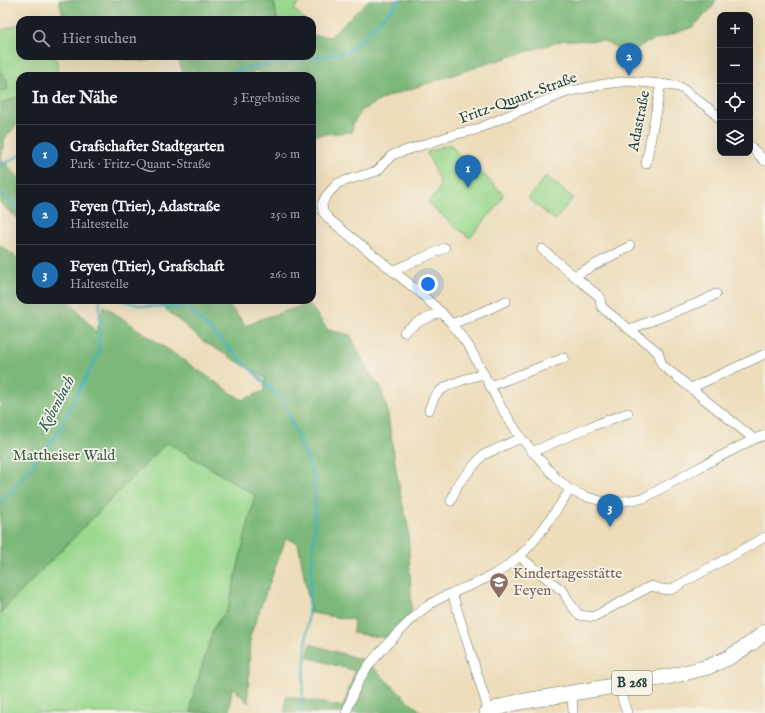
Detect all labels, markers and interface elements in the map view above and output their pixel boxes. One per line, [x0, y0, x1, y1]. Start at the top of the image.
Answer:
map controls [717, 12, 753, 156]
button: + [717, 12, 753, 48]
search box [16, 16, 316, 60]
icon: search [30, 27, 52, 49]
text: Hier suchen [62, 29, 137, 48]
pin: 2 [616, 43, 642, 76]
button: − [717, 48, 753, 84]
street label: Fritz-Quant-Straße [457, 68, 580, 128]
button: locate [717, 84, 753, 120]
text: In der Nähe [32, 88, 117, 109]
street label: Adastraße [624, 89, 654, 154]
text: 3 Ergebnisse [233, 90, 300, 107]
button: layers [717, 120, 753, 156]
text: Grafschafter Stadtgarten [70, 137, 224, 156]
text: 1 [43, 146, 47, 163]
text: 90 m [275, 146, 300, 163]
pin: 1 [455, 155, 481, 188]
text: Park · Fritz-Quant-Straße [70, 156, 211, 173]
text: Feyen (Trier), Adastraße [70, 197, 220, 216]
text: 2 [42, 206, 48, 223]
text: 250 m [270, 206, 300, 223]
text: Haltestelle [70, 216, 129, 233]
text: Feyen (Trier), Grafschaft [70, 257, 225, 276]
text: 3 [43, 266, 47, 283]
text: 260 m [269, 266, 300, 283]
your location [418, 274, 438, 294]
text: Haltestelle [70, 276, 129, 293]
water label: Kobenbach [34, 373, 80, 436]
park label: Mattheiser Wald [13, 446, 116, 465]
pin: 3 [597, 494, 623, 527]
place label: Kindertagesstätte Feyen [513, 564, 622, 600]
school or university icon: Kindertagesstätte Feyen [488, 571, 510, 599]
road number: B 268 [612, 671, 652, 695]

